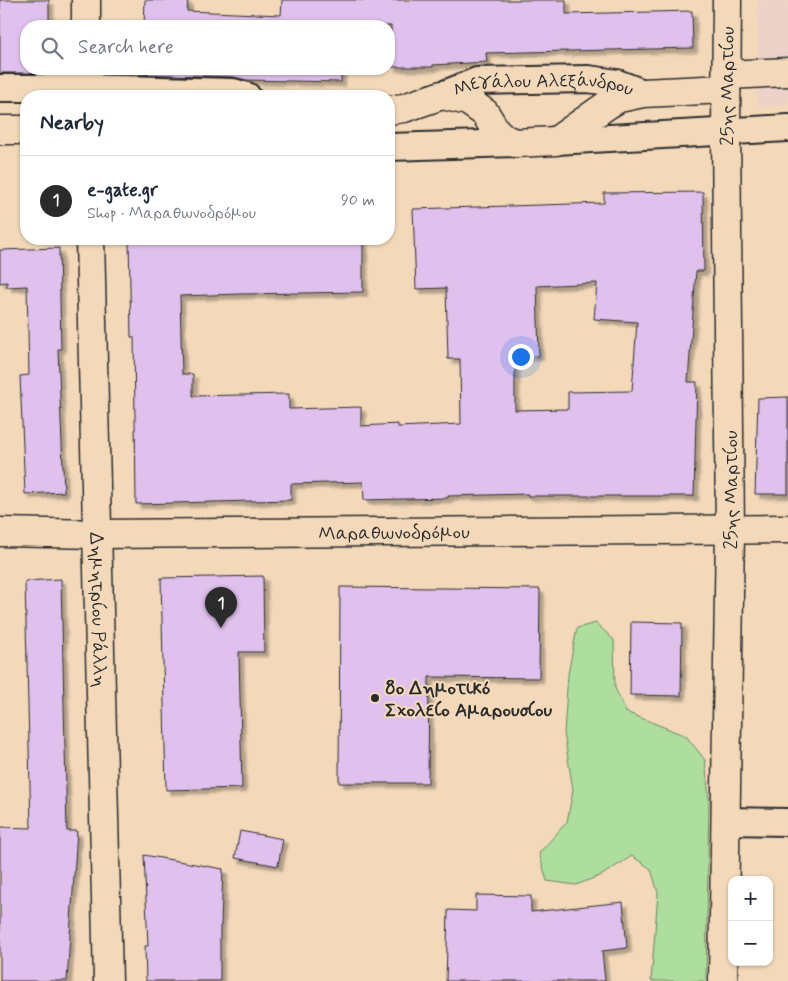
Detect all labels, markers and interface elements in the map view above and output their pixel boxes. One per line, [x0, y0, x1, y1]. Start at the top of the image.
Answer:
search box [20, 20, 395, 75]
street label: 25ης Μαρτίου [715, 26, 741, 146]
icon: search [38, 34, 66, 62]
text: Search here [78, 35, 174, 60]
street label: Μεγάλου Αλεξάνδρου [450, 68, 637, 103]
text: Nearby [40, 109, 104, 137]
text: e-gate.gr [87, 178, 158, 203]
text: 1 [52, 190, 60, 211]
text: 90 m [341, 190, 375, 211]
text: Shop · Μαραθωνοδρόμου [87, 203, 256, 224]
your location [508, 344, 534, 370]
street label: 25ης Μαρτίου [719, 430, 744, 550]
street label: Μαραθωνοδρόμου [318, 520, 470, 546]
street label: Δημητρίου Ράλλη [83, 532, 112, 688]
pin: 1 [205, 587, 237, 628]
place label: 8ο Δημοτικό Σχολείο Αμαρουσίου [385, 676, 552, 723]
marker: 8ο Δημοτικό Σχολείο Αμαρουσίου [369, 692, 381, 704]
map controls [728, 876, 773, 966]
button: + [728, 876, 773, 921]
button: − [728, 921, 773, 966]

